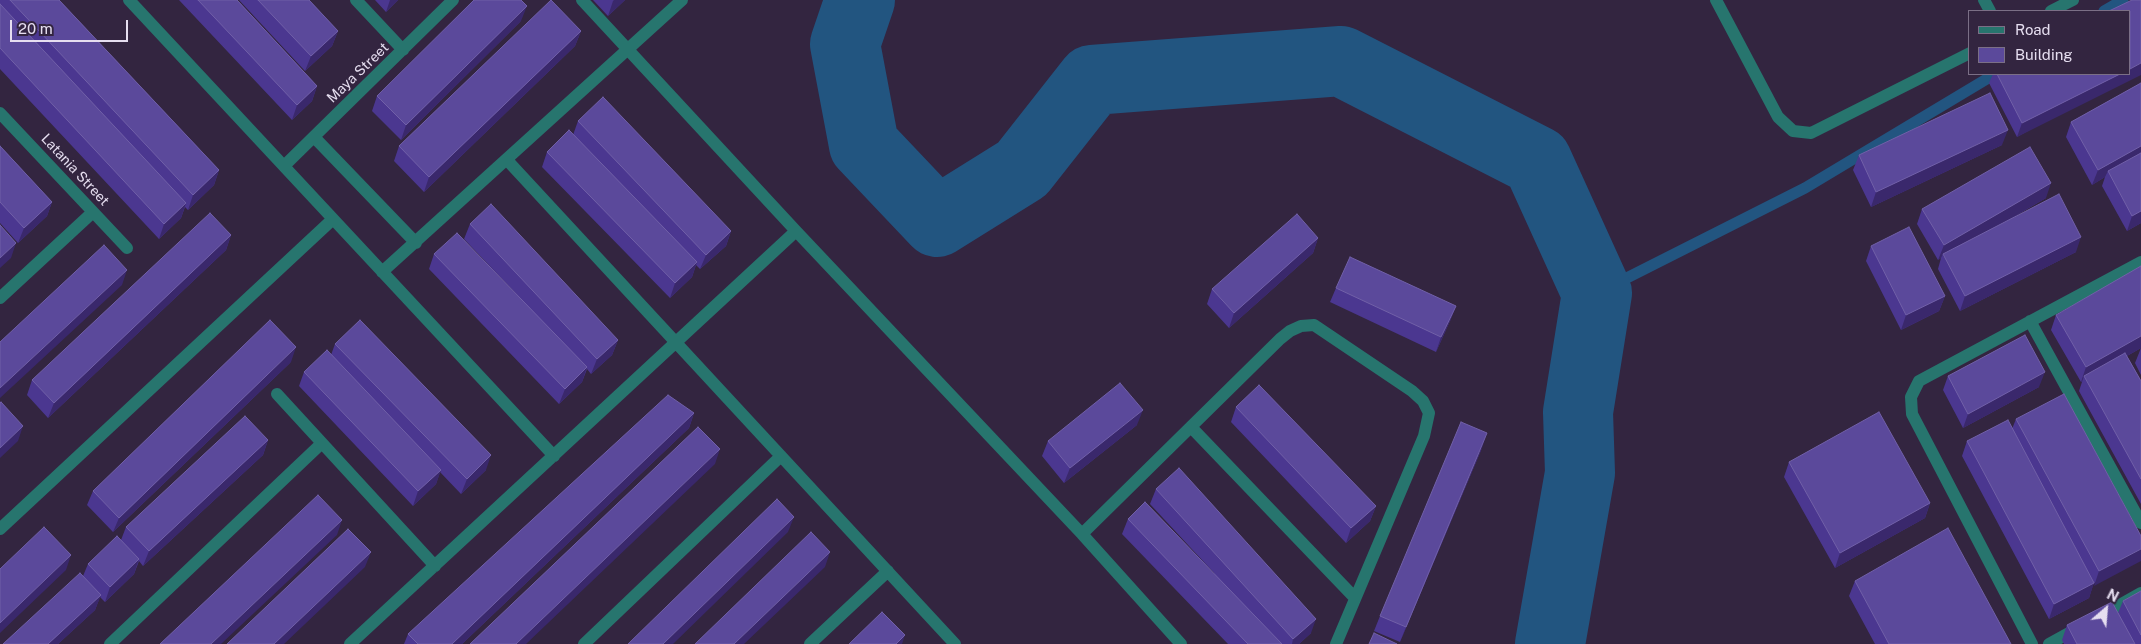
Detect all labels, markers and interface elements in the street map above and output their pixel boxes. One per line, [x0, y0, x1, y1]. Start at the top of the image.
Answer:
scale bar [12, 10, 130, 42]
legend [1968, 10, 2131, 75]
text: 20 m [18, 20, 53, 37]
text: Road [2015, 21, 2051, 38]
street label: Maya Street [324, 39, 392, 107]
text: Building [2015, 46, 2073, 63]
street label: Latania Street [37, 131, 113, 209]
north arrow [2081, 584, 2131, 634]
text: N [2104, 586, 2121, 605]

